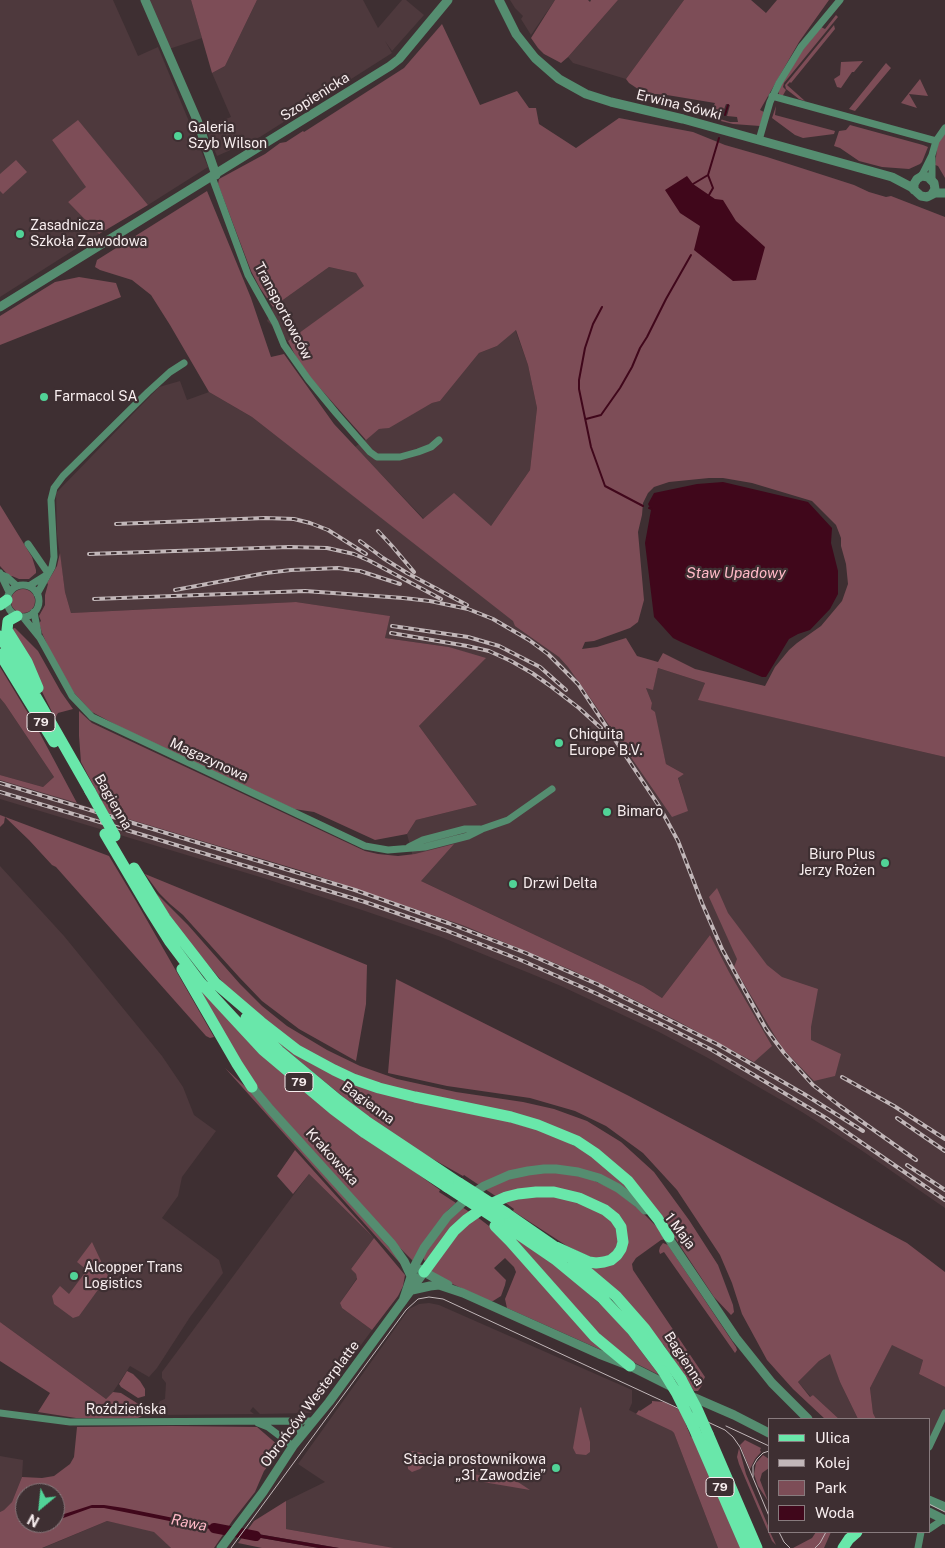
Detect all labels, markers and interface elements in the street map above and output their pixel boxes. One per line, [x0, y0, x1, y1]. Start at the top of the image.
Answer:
street label: Szopienicka [277, 69, 353, 125]
street label: Erwina Sówki [635, 86, 723, 124]
place label: Galeria Szyb Wilson [188, 120, 267, 152]
marker: Galeria Szyb Wilson [172, 130, 184, 142]
place label: Zasadnicza Szkoła Zawodowa [30, 218, 147, 250]
marker: Zasadnicza Szkoła Zawodowa [14, 228, 26, 240]
street label: Transportowców [250, 260, 316, 362]
place label: Farmacol SA [54, 389, 137, 405]
marker: Farmacol SA [38, 391, 50, 403]
water label: Staw Upadowy [686, 564, 786, 582]
road number: 79 [27, 712, 55, 732]
place label: Chiquita Europe B.V. [569, 727, 643, 760]
street label: Magazynowa [167, 734, 251, 786]
marker: Chiquita Europe B.V. [553, 737, 565, 749]
street label: Bagienna [90, 771, 136, 833]
place label: Bimaro [617, 804, 663, 820]
marker: Bimaro [601, 806, 613, 818]
place label: Biuro Plus Jerzy Rożen [799, 847, 875, 880]
marker: Biuro Plus Jerzy Rożen [879, 857, 891, 869]
place label: Drzwi Delta [523, 876, 597, 892]
marker: Drzwi Delta [507, 878, 519, 890]
road number: 79 [285, 1072, 313, 1092]
street label: Bagienna [338, 1078, 398, 1128]
street label: Krakowska [302, 1125, 362, 1189]
street label: 1 Maja [661, 1210, 699, 1252]
place label: Alcopper Trans Logistics [84, 1260, 183, 1292]
marker: Alcopper Trans Logistics [68, 1270, 80, 1282]
street label: Bagienna [660, 1329, 708, 1389]
street label: Obrońców Westerplatte [257, 1338, 363, 1470]
street label: Roździeńska [86, 1402, 166, 1418]
legend [768, 1418, 930, 1533]
text: Ulica [815, 1429, 850, 1446]
place label: Stacja prostownikowa „31 Zawodzie” [403, 1452, 546, 1484]
text: Kolej [815, 1454, 850, 1471]
marker: Stacja prostownikowa „31 Zawodzie” [550, 1462, 562, 1474]
road number: 79 [706, 1478, 734, 1496]
text: Park [815, 1479, 847, 1496]
north arrow [15, 1483, 65, 1533]
text: Woda [815, 1504, 854, 1521]
text: N [25, 1511, 42, 1530]
water label: Rawa [169, 1511, 209, 1535]

